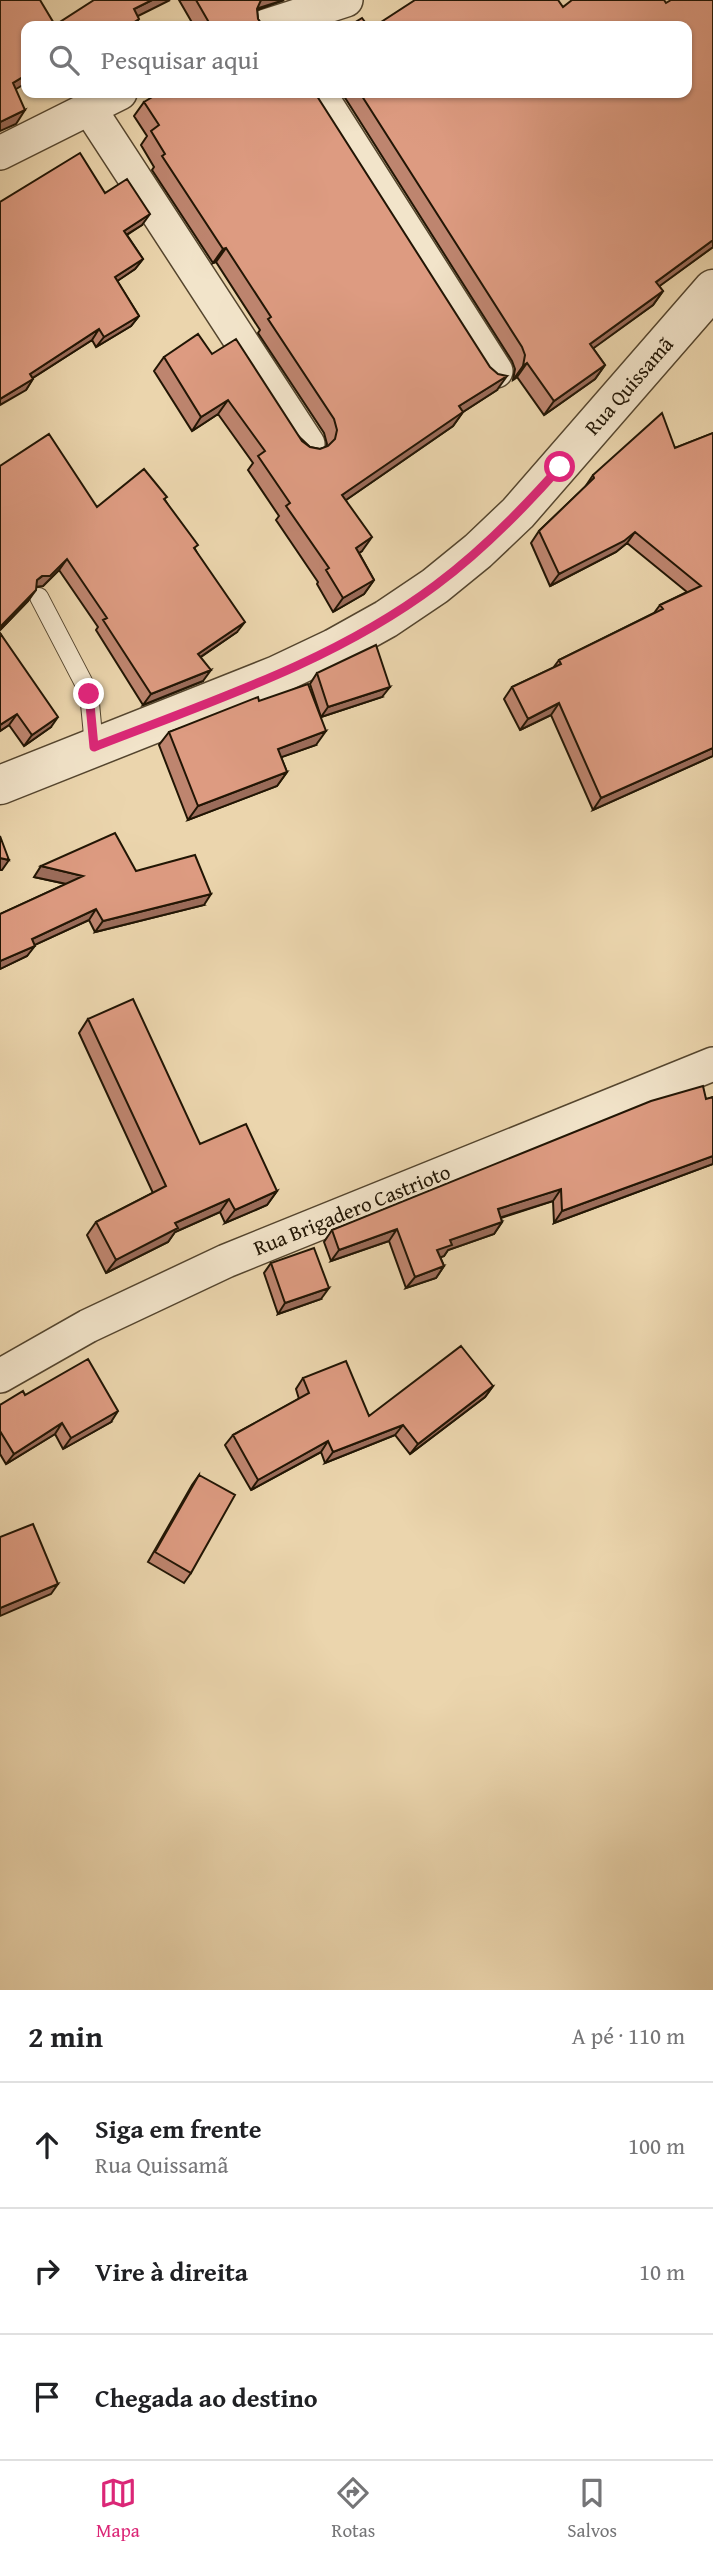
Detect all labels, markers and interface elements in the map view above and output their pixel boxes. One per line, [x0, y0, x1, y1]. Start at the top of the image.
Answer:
search box [21, 21, 692, 98]
text: Pesquisar aqui [101, 40, 259, 79]
icon: search [45, 41, 83, 79]
street label: Rua Quissamã [577, 330, 680, 442]
route start [544, 451, 575, 482]
route end [73, 678, 104, 709]
street label: Rua Brigadero Castrioto [249, 1156, 455, 1263]
text: 2 min [28, 2014, 103, 2058]
text: A pé · 110 m [572, 2019, 685, 2052]
text: Siga em frente [95, 2109, 262, 2148]
icon: ahead [28, 2126, 66, 2164]
text: 100 m [628, 2129, 685, 2162]
text: Rua Quissamã [95, 2148, 228, 2181]
icon: right [28, 2252, 66, 2290]
text: Vire à direita [95, 2252, 248, 2291]
text: 10 m [639, 2255, 685, 2288]
icon: arrive [28, 2378, 66, 2416]
text: Chegada ao destino [95, 2378, 318, 2417]
tab: Mapa [96, 2474, 140, 2544]
tab: Rotas [331, 2474, 375, 2544]
tab: Salvos [567, 2474, 617, 2544]

